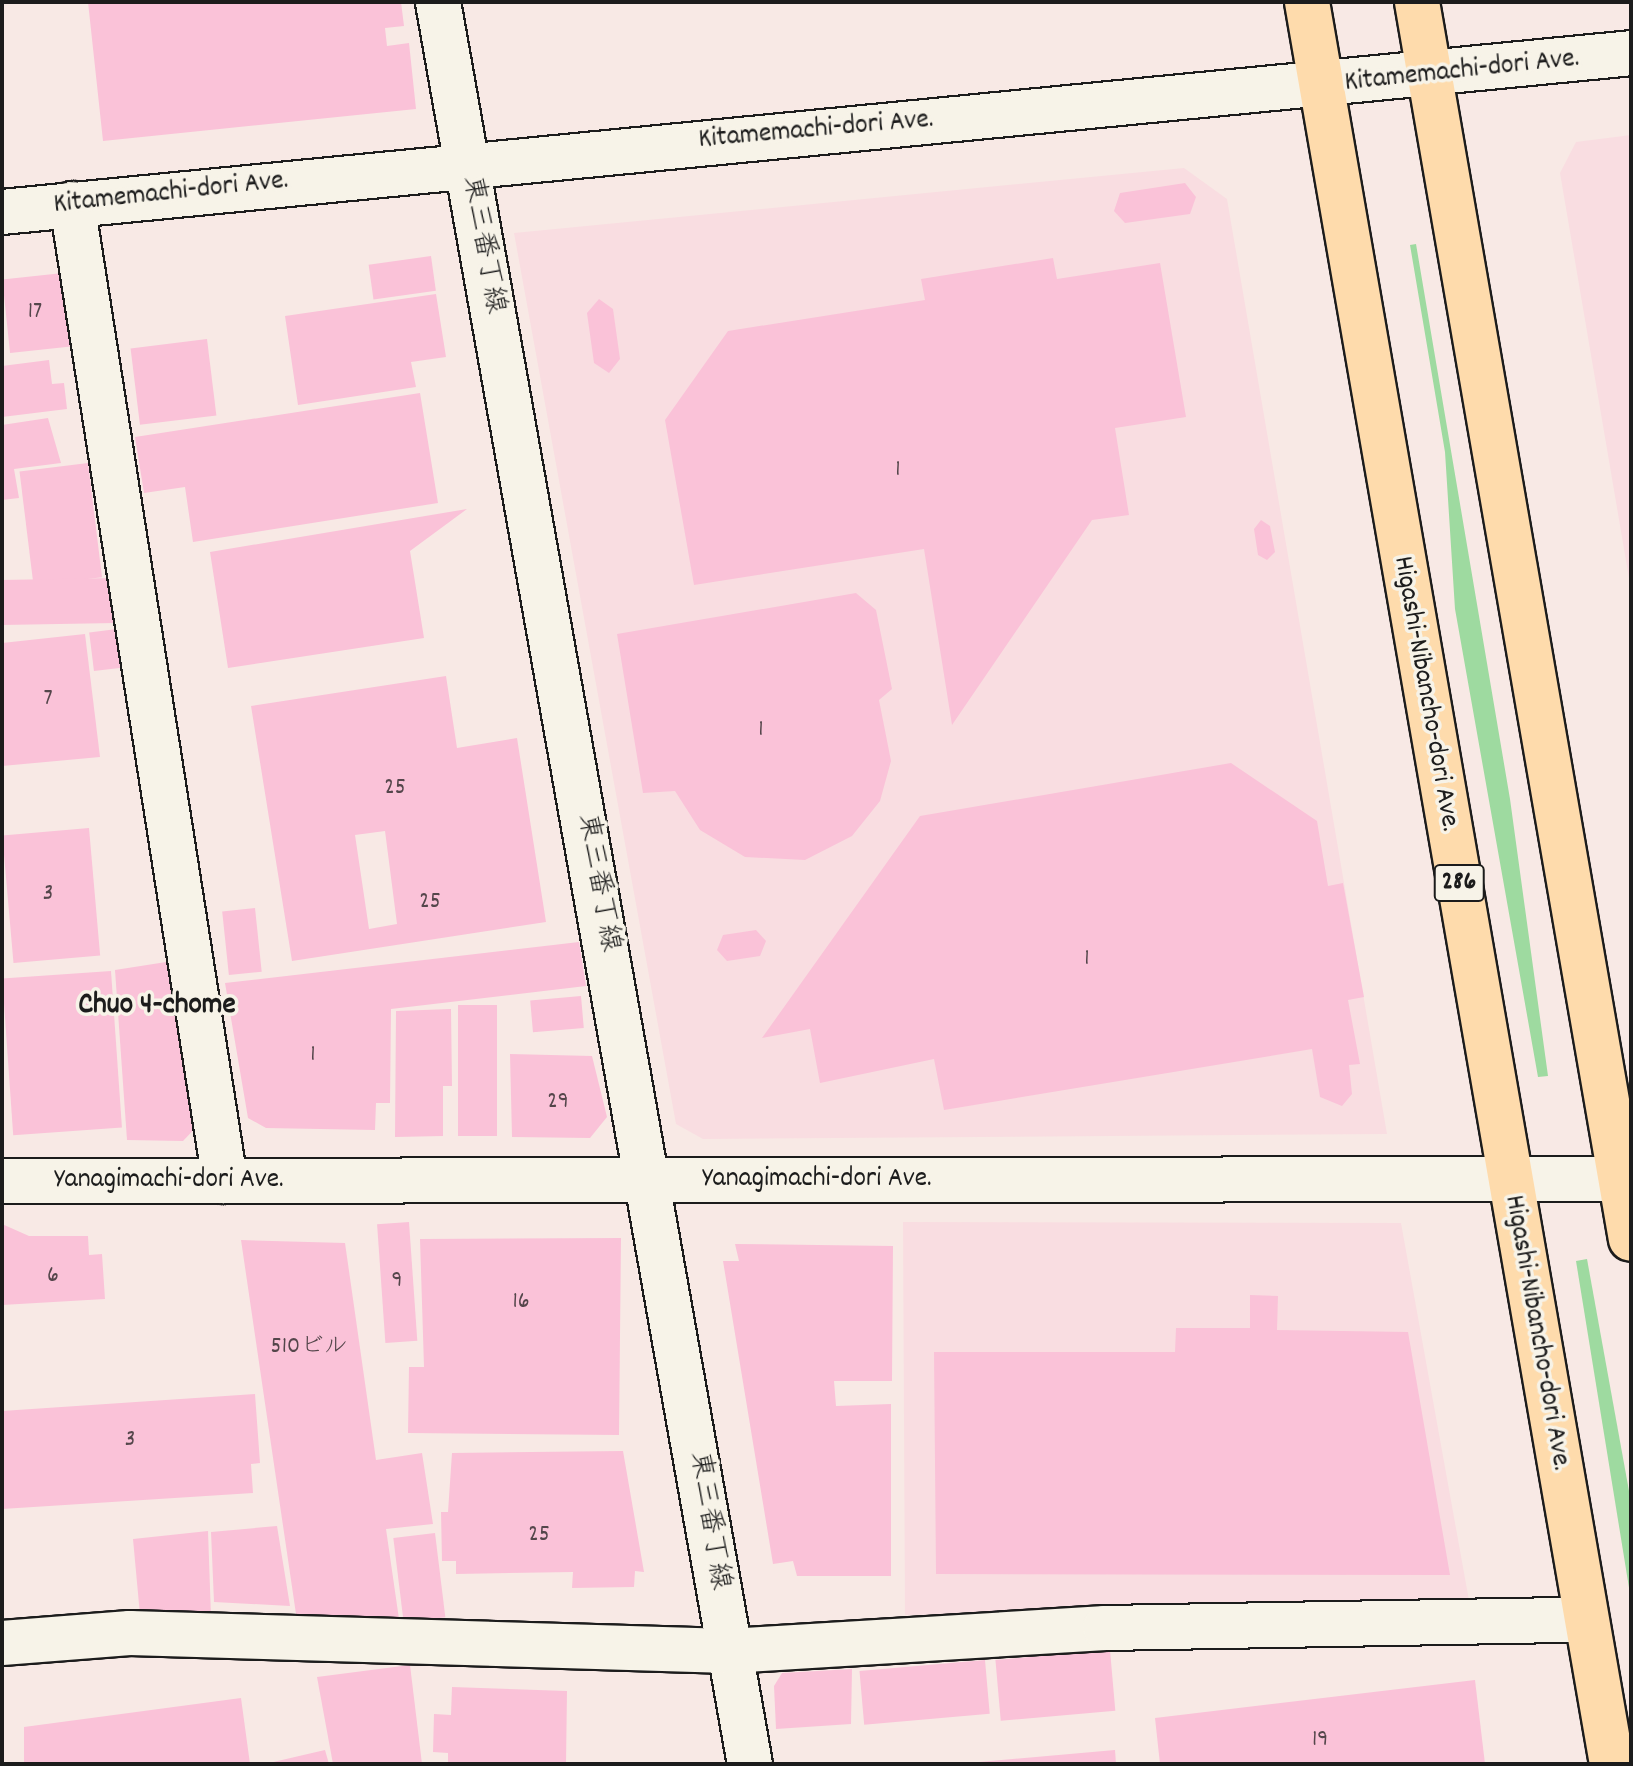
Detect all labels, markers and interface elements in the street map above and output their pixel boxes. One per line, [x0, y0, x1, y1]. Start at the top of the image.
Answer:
street label: Kitamemachi-dori Ave. [1343, 43, 1581, 101]
street label: Kitamemachi-dori Ave. [697, 104, 935, 158]
street label: Kitamemachi-dori Ave. [52, 165, 290, 223]
street label: 東三番丁線 [453, 173, 511, 317]
house number: 17 [28, 299, 42, 327]
house number: 1 [895, 457, 901, 485]
street label: Higashi-Nibancho-dori Ave. [1384, 554, 1466, 834]
house number: 7 [43, 686, 53, 714]
house number: 1 [758, 717, 764, 745]
house number: 25 [384, 775, 406, 803]
street label: 東三番丁線 [568, 811, 626, 955]
road number: 286 [1433, 861, 1485, 905]
house number: 3 [43, 881, 53, 909]
house number: 25 [419, 889, 441, 917]
house number: 1 [1084, 946, 1090, 974]
district label: Chuo 4-chome [78, 989, 236, 1025]
house number: 1 [310, 1042, 316, 1070]
house number: 29 [547, 1089, 569, 1117]
street label: Yanagimachi-dori Ave. [702, 1163, 932, 1197]
street label: Yanagimachi-dori Ave. [54, 1164, 284, 1198]
street label: Higashi-Nibancho-dori Ave. [1495, 1193, 1577, 1473]
house number: 6 [47, 1263, 59, 1291]
house number: 9 [392, 1268, 402, 1296]
house number: 16 [512, 1289, 530, 1317]
house number: 510ビル [270, 1334, 348, 1362]
house number: 3 [125, 1427, 135, 1455]
street label: 東三番丁線 [680, 1449, 736, 1593]
house number: 25 [528, 1522, 550, 1550]
house number: 19 [1312, 1727, 1328, 1755]

